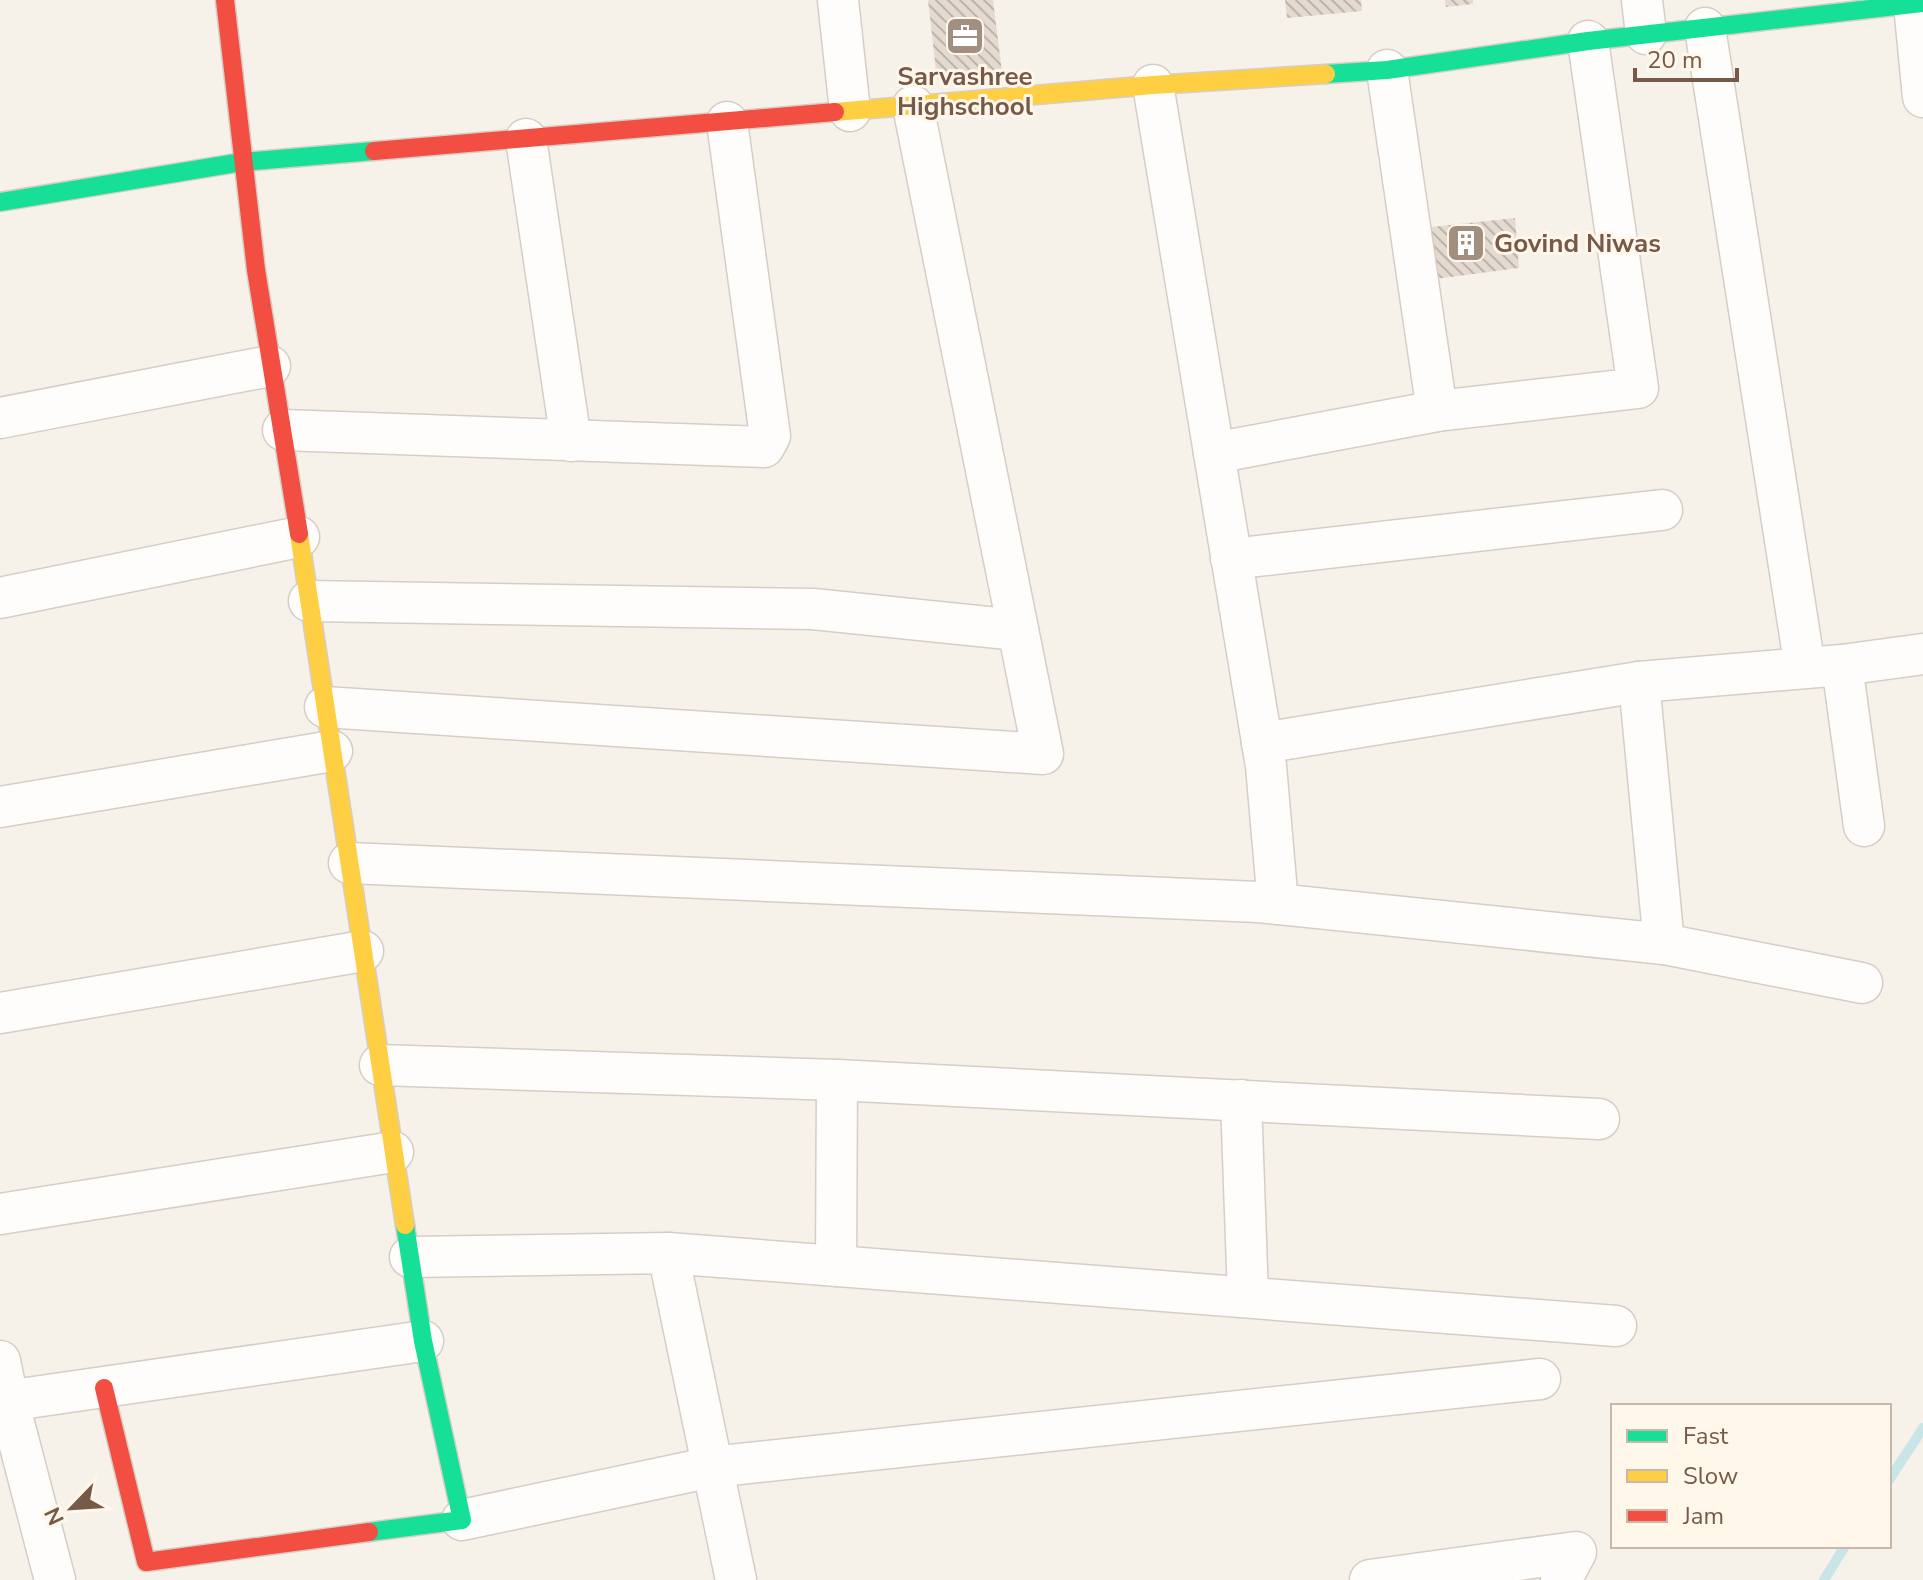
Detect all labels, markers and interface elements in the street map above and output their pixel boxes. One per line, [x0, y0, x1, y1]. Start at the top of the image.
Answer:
office icon: Sarvashree Highschool [944, 15, 986, 57]
scale bar [1635, 32, 1737, 82]
text: 20 m [1647, 44, 1703, 76]
place label: Sarvashree Highschool [897, 59, 1034, 124]
building icon: Govind Niwas [1445, 222, 1487, 264]
place label: Govind Niwas [1494, 226, 1661, 261]
legend [1611, 1404, 1891, 1548]
text: Fast [1683, 1420, 1729, 1452]
text: Slow [1683, 1460, 1738, 1492]
north arrow [32, 1468, 112, 1548]
text: Jam [1682, 1500, 1724, 1532]
text: N [38, 1502, 72, 1530]

